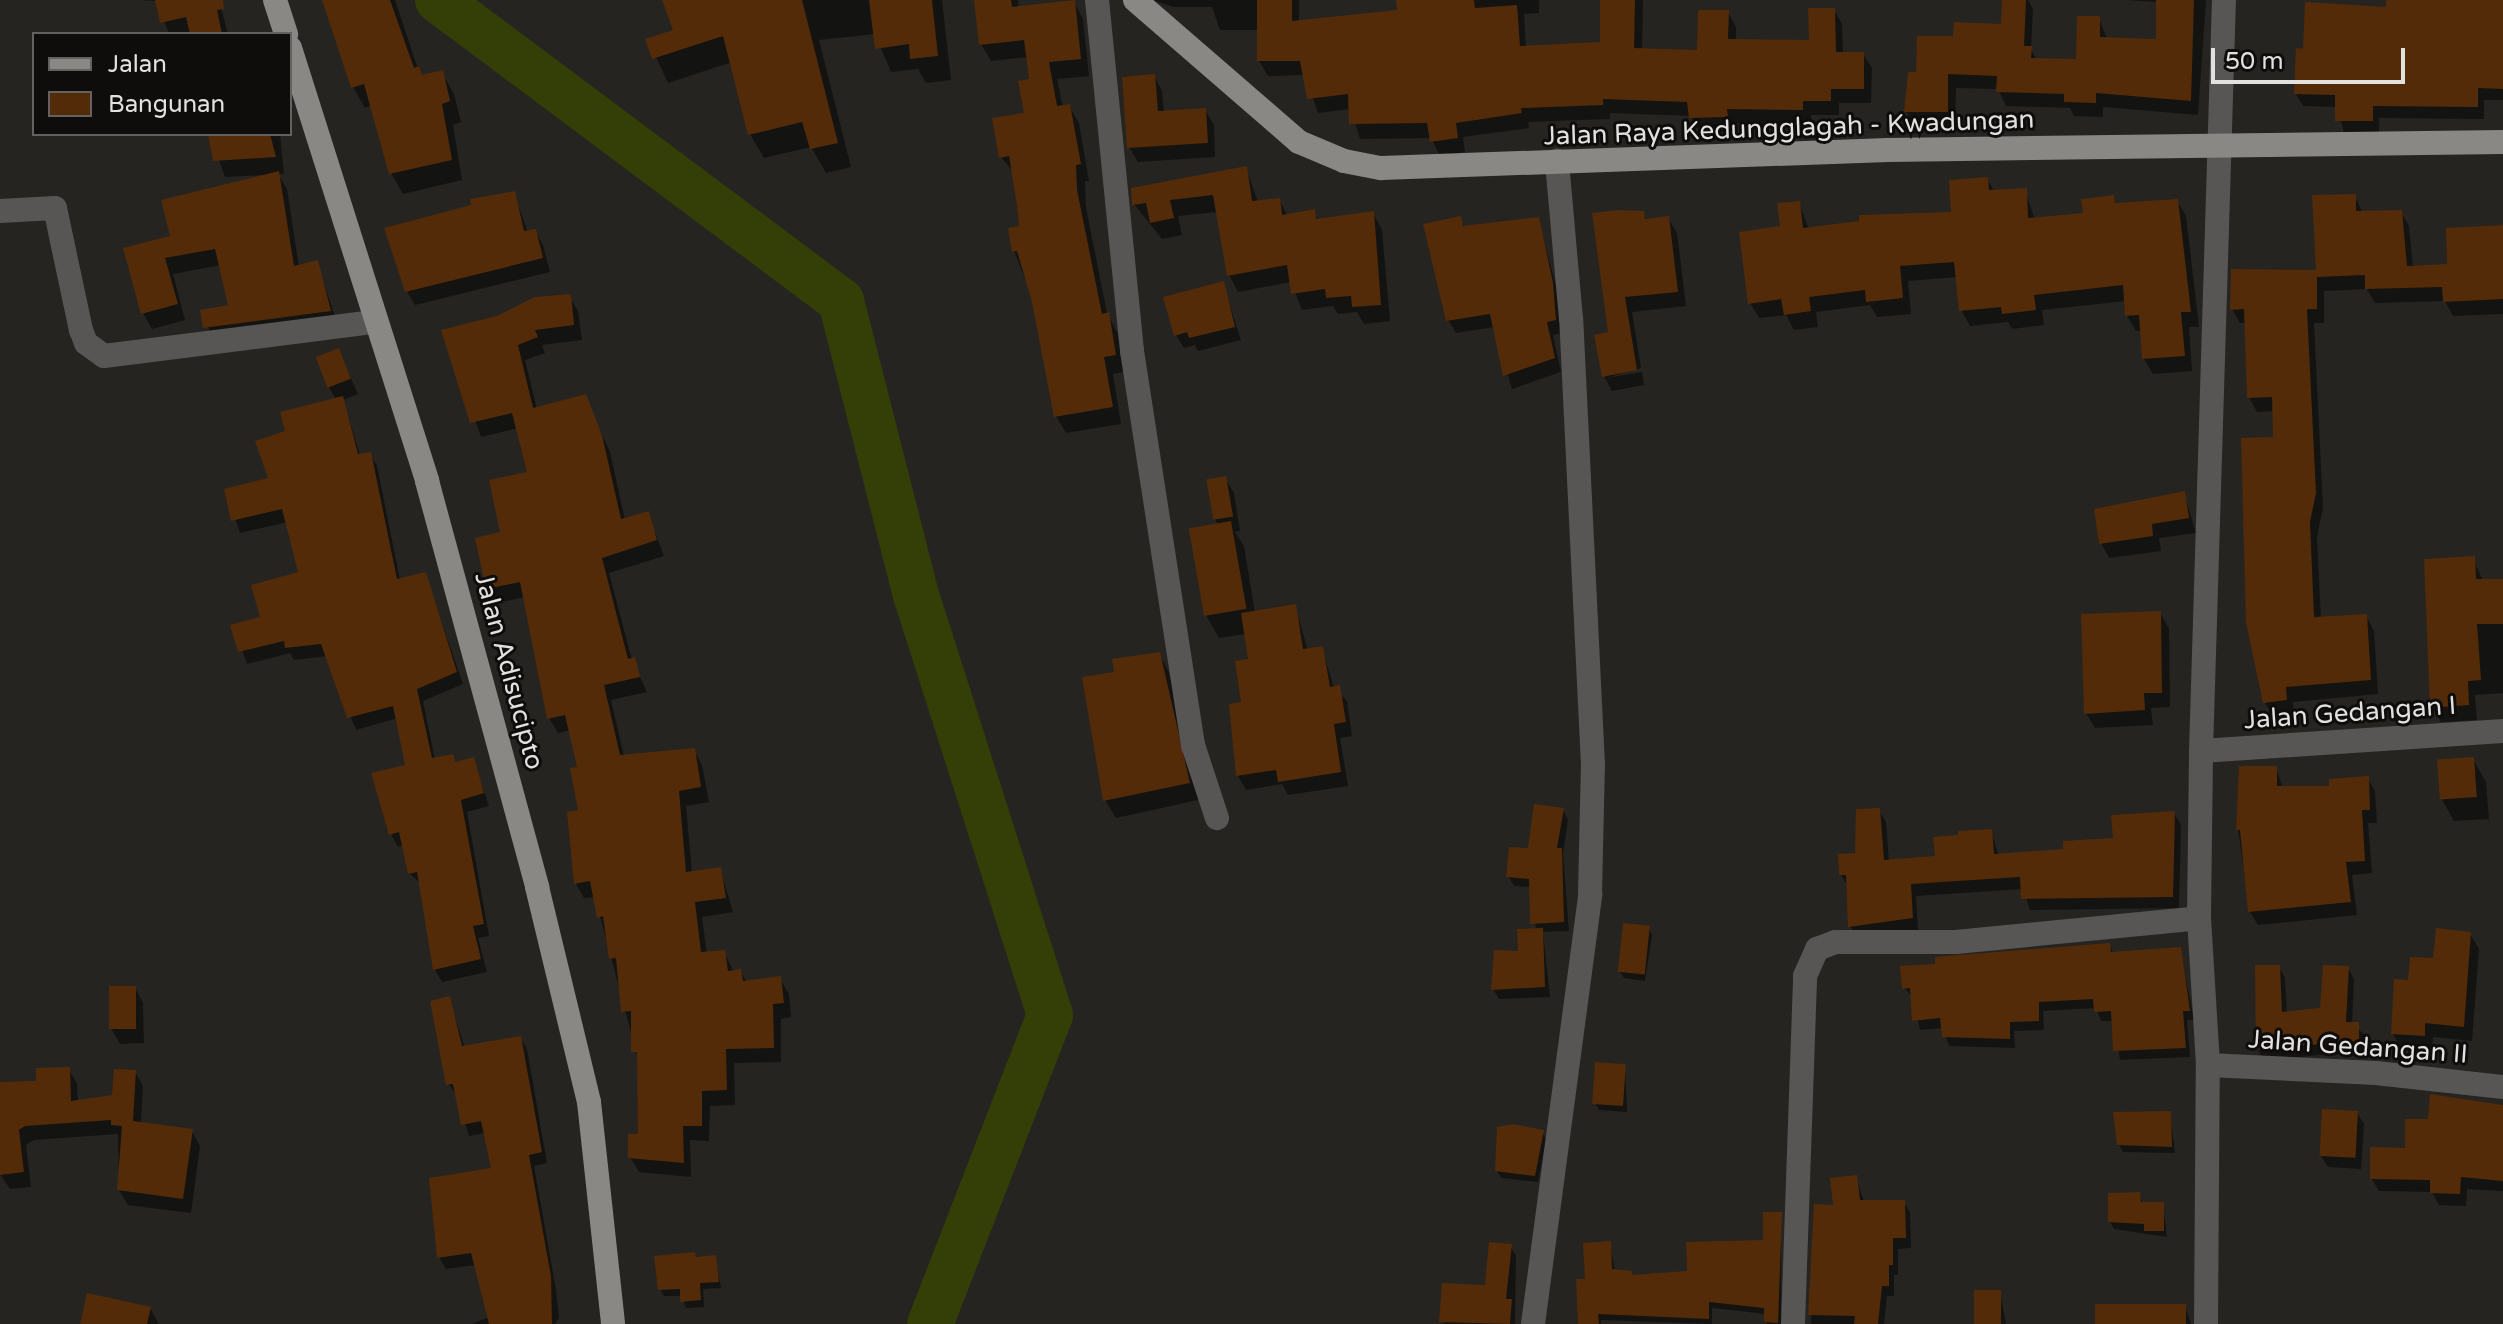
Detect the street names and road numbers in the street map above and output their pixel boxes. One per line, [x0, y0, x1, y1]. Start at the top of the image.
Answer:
street label: Jalan Raya Kedungglagah - Kwadungan [1543, 104, 2035, 152]
street label: Jalan Adisucipto [468, 569, 550, 773]
street label: Jalan Gedangan I [2243, 690, 2457, 736]
street label: Jalan Gedangan II [2247, 1024, 2469, 1070]

